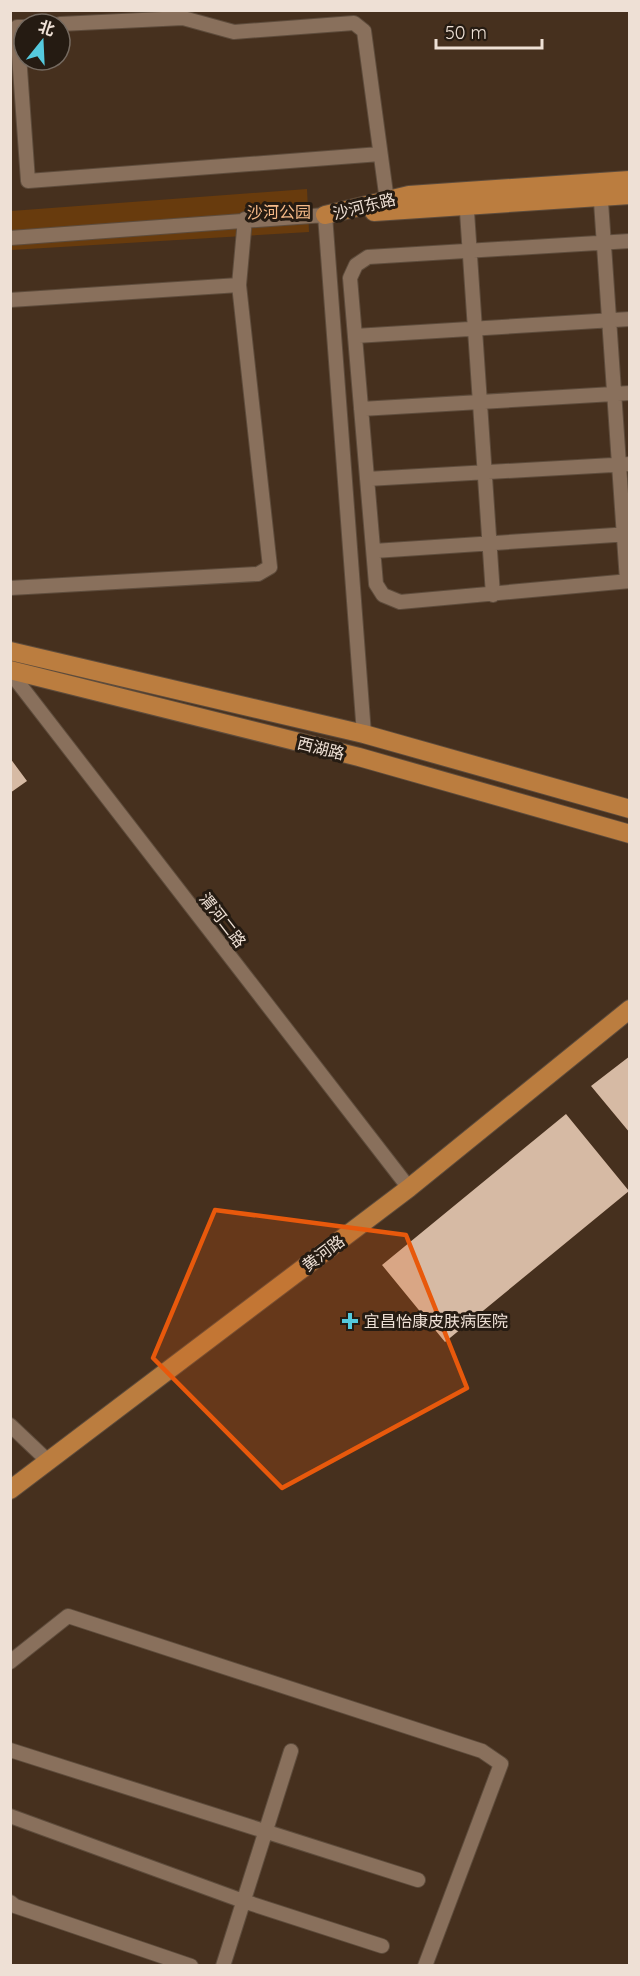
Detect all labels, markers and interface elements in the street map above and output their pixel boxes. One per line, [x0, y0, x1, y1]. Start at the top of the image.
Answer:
north arrow [12, 12, 72, 72]
scale bar [436, 12, 542, 50]
text: 北 [36, 16, 57, 40]
text: 50 m [445, 21, 487, 44]
street label: 沙河东路 [331, 189, 397, 223]
park label: 沙河公园 [247, 202, 311, 222]
street label: 西湖路 [295, 732, 347, 764]
street label: 渭河二路 [195, 889, 251, 951]
street label: 黄河路 [298, 1231, 348, 1275]
place label: 宜昌怡康皮肤病医院 [364, 1311, 508, 1331]
marker: 宜昌怡康皮肤病医院 [341, 1312, 359, 1330]

